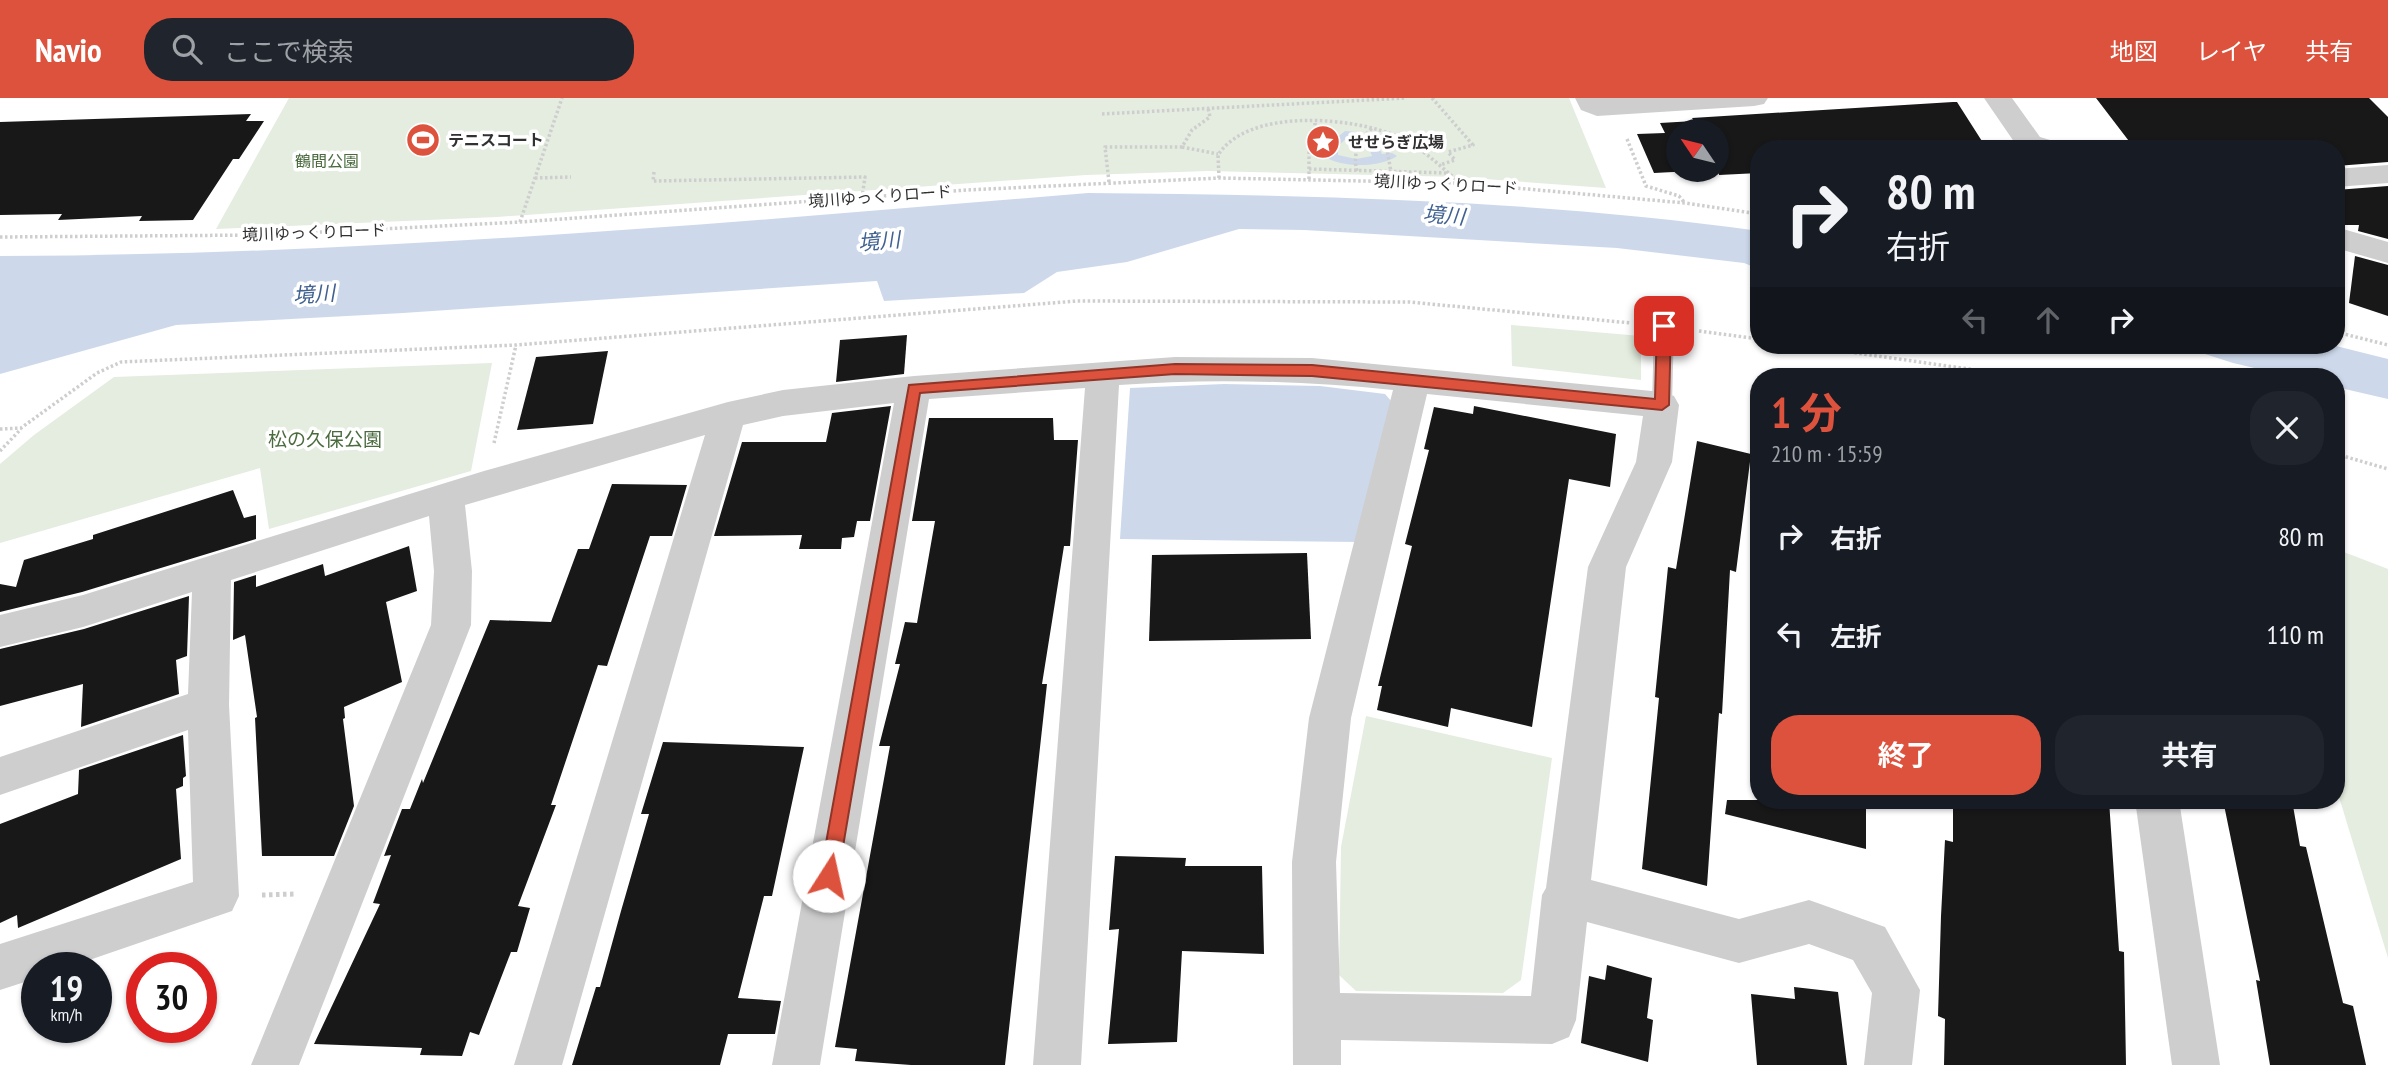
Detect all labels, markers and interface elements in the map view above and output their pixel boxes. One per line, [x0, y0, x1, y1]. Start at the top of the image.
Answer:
search box [144, 18, 634, 81]
text: Navio [35, 28, 102, 71]
icon: search [168, 30, 206, 68]
text: ここで検索 [224, 35, 354, 68]
text: 地図 [2110, 36, 2158, 67]
text: レイヤ [2196, 36, 2267, 67]
text: 共有 [2305, 36, 2353, 67]
north arrow [1666, 119, 1729, 182]
map controls [1666, 119, 1729, 182]
sports icon: テニスコート [404, 121, 442, 159]
place icon: せせらぎ広場 [1304, 123, 1342, 161]
place label: テニスコート [448, 130, 544, 150]
place label: せせらぎ広場 [1348, 132, 1444, 152]
park label: 鶴間公園 [295, 151, 359, 171]
text: 80 m [1886, 159, 1975, 223]
icon: right [1771, 168, 1862, 259]
street label: 境川ゆっくりロード [1374, 170, 1518, 198]
street label: 境川ゆっくりロード [807, 181, 953, 211]
water label: 境川 [1422, 200, 1468, 230]
street label: 境川ゆっくりロード [242, 219, 386, 245]
text: 右折 [1886, 225, 1950, 267]
water label: 境川 [857, 226, 903, 256]
water label: 境川 [292, 279, 338, 309]
pin [1634, 296, 1694, 356]
icon: left [1956, 301, 1994, 339]
icon: ahead [2029, 301, 2067, 339]
icon: right [2102, 301, 2140, 339]
icon: arrive [1645, 307, 1683, 345]
text: 1 分 [1771, 385, 1842, 440]
button: close [2250, 391, 2324, 465]
park label: 松の久保公園 [268, 427, 382, 451]
text: 210 m · 15:59 [1771, 439, 1883, 468]
icon: right [1771, 517, 1809, 555]
text: 80 m [2278, 520, 2324, 553]
text: 右折 [1830, 522, 1882, 555]
icon: left [1771, 615, 1809, 653]
text: 110 m [2266, 618, 2324, 651]
text: 左折 [1830, 620, 1882, 653]
button: 終了 [1771, 715, 2041, 795]
button: 共有 [2055, 715, 2324, 795]
position arrow [792, 839, 866, 913]
speed limit sign: 30 [126, 952, 217, 1043]
text: 19 [50, 965, 83, 1011]
text: km/h [51, 1003, 82, 1026]

